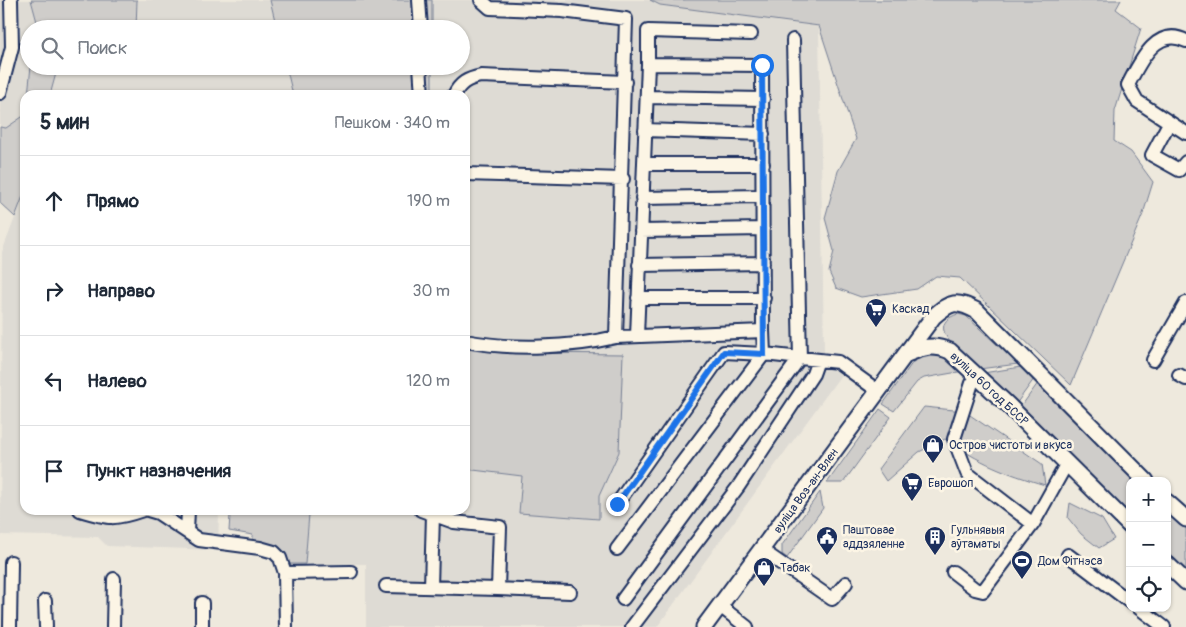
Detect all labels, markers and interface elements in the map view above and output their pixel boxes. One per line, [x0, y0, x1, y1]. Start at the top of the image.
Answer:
search box [20, 20, 470, 75]
icon: search [38, 34, 66, 62]
text: Поиск [78, 36, 128, 60]
route start [751, 54, 774, 77]
text: 5 мин [40, 109, 90, 136]
text: Пешком · 340 m [335, 113, 450, 133]
icon: ahead [40, 187, 68, 215]
text: Прямо [87, 189, 139, 213]
text: 190 m [407, 191, 450, 211]
icon: right [40, 277, 68, 305]
text: Направо [87, 279, 155, 303]
text: 30 m [412, 281, 450, 301]
supermarket icon: Каскад [864, 297, 888, 328]
place label: Каскад [892, 302, 930, 317]
street label: вуліца 60 год БССР [947, 349, 1031, 429]
icon: left [40, 367, 68, 395]
text: Налево [87, 369, 147, 393]
text: 120 m [406, 371, 450, 391]
shop icon: Остров чистоты и вкуса [921, 433, 945, 464]
place label: Остров чистоты и вкуса [949, 438, 1072, 453]
street label: вуліца Воз-ан-Влен [770, 446, 842, 536]
icon: arrive [40, 457, 68, 485]
text: Пункт назначения [87, 459, 231, 483]
supermarket icon: Еврошоп [900, 471, 924, 502]
place label: Еврошоп [928, 476, 973, 491]
map controls [1126, 477, 1171, 612]
button: + [1126, 477, 1171, 522]
route end [606, 493, 629, 516]
button: − [1126, 522, 1171, 567]
place label: Паштовае аддзяленне [843, 523, 905, 552]
place label: Гульнявыя аўтаматы [951, 523, 1005, 552]
public building icon: Паштовае аддзяленне [815, 525, 839, 556]
building icon: Гульнявыя аўтаматы [923, 525, 947, 556]
sports icon: Дом Фітнэса [1010, 549, 1034, 580]
place label: Дом Фітнэса [1037, 554, 1103, 569]
shop icon: Табак [752, 556, 776, 587]
place label: Табак [780, 561, 811, 576]
button: locate [1126, 567, 1171, 612]

